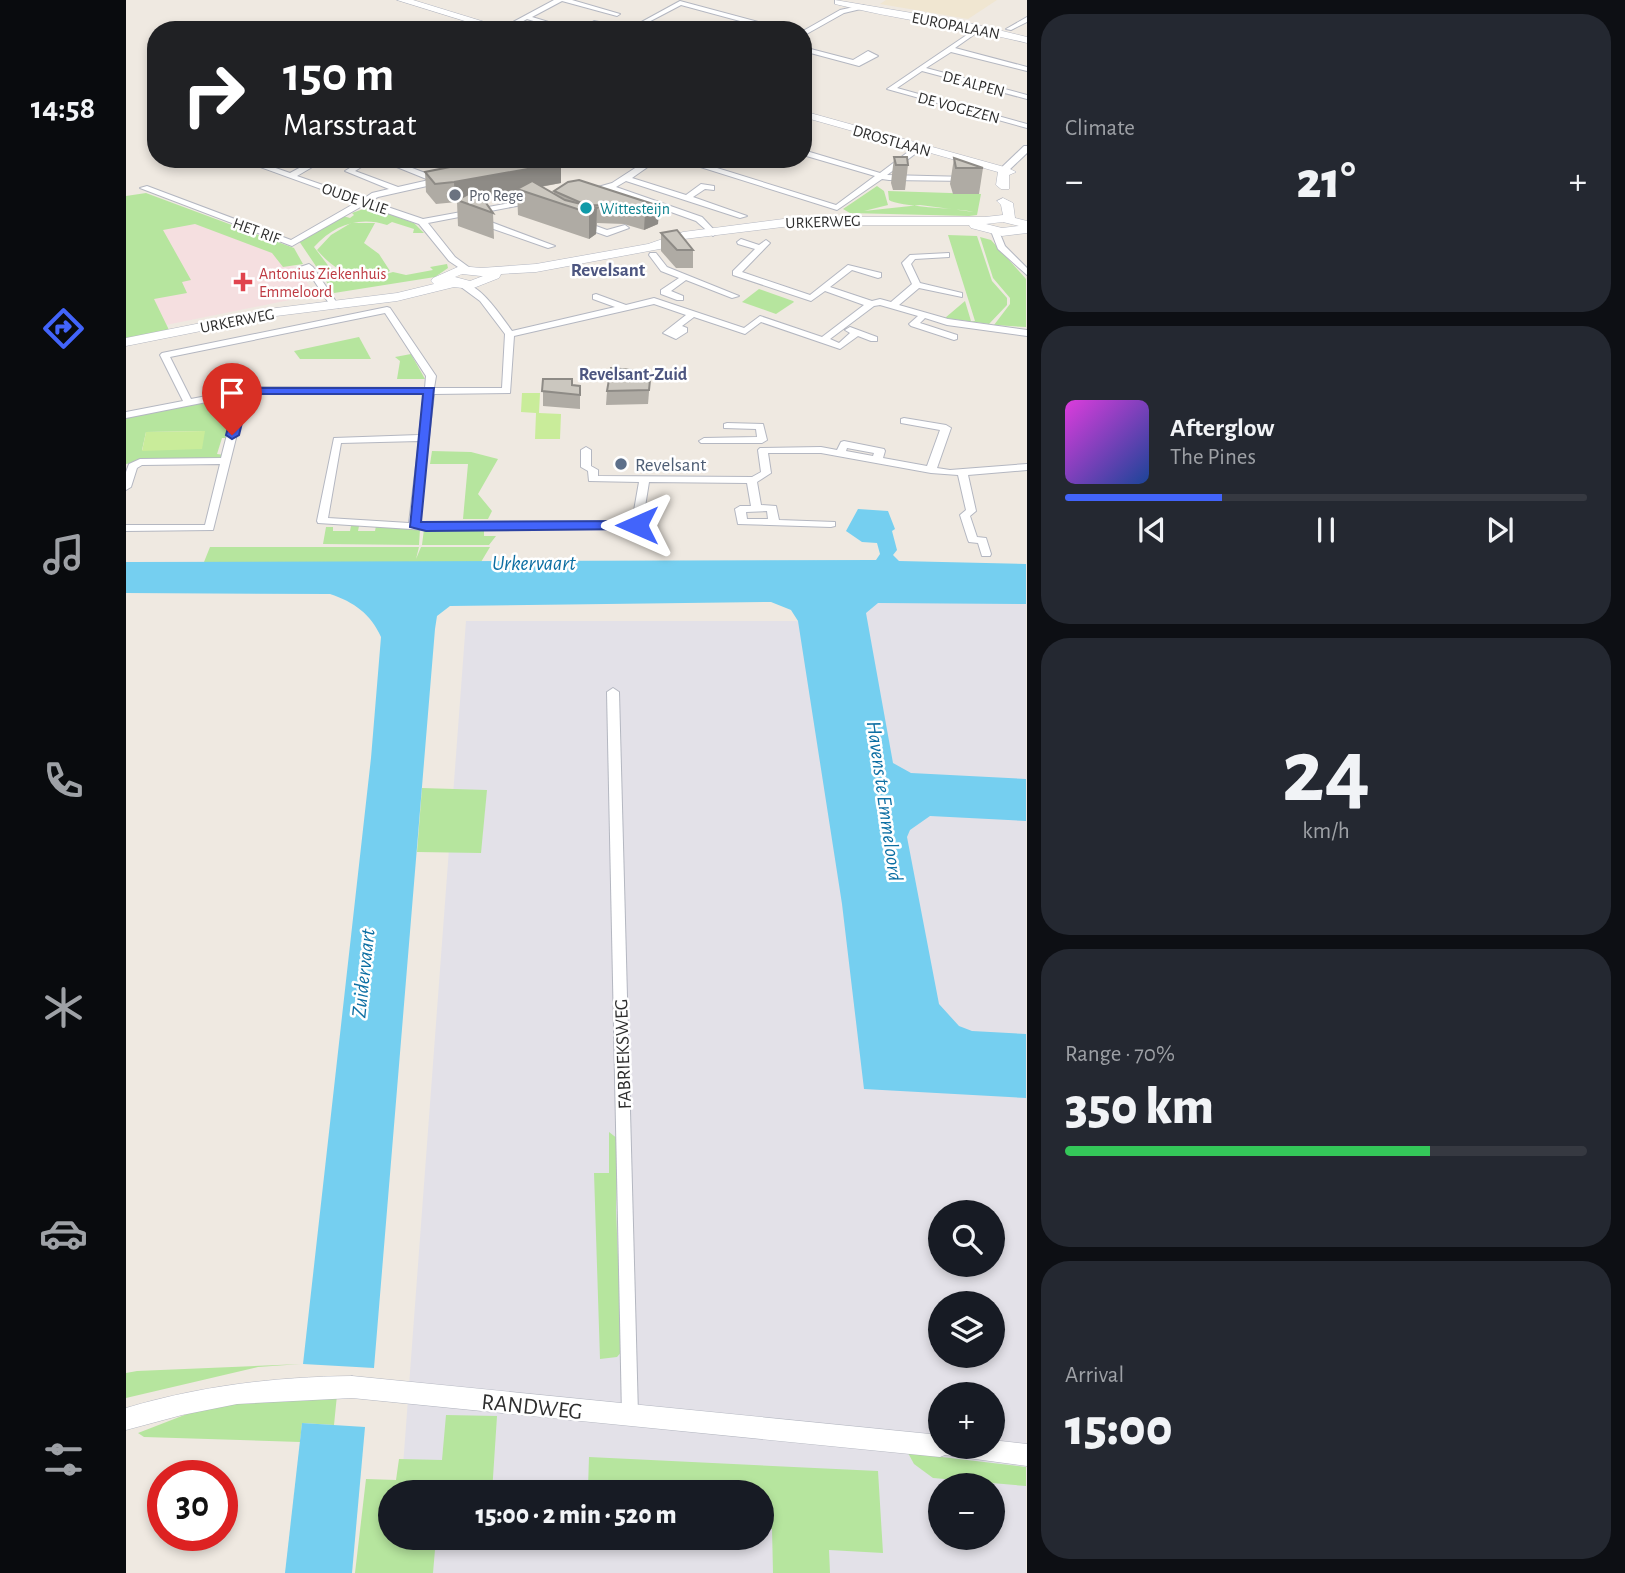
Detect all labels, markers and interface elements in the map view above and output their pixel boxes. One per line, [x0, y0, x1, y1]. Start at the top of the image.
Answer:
street label: EUROPALAAN [910, 10, 1001, 42]
icon: right [168, 49, 259, 140]
text: 150 m [283, 51, 394, 100]
street label: DE ALPEN [941, 68, 1007, 100]
street label: DE VOGEZEN [916, 89, 1001, 127]
text: 14:58 [31, 92, 95, 124]
text: Marsstraat [283, 109, 416, 141]
text: Climate [1065, 117, 1135, 140]
street label: DROSTLAAN [851, 122, 933, 160]
text: 21° [1296, 155, 1356, 207]
text: − [1065, 163, 1083, 201]
text: + [1569, 163, 1587, 201]
street label: OUDE VLIE [320, 180, 390, 218]
marker: Pro Rege [447, 187, 463, 203]
place label: Pro Rege [469, 188, 523, 204]
marker: Wittesteijn [578, 200, 594, 216]
place label: Wittesteijn [600, 201, 670, 218]
street label: URKERWEG [785, 213, 861, 231]
street label: HET RIF [231, 215, 284, 247]
district label: Revelsant [571, 261, 646, 280]
place label: Antonius Ziekenhuis Emmeloord [259, 266, 386, 300]
marker: Antonius Ziekenhuis Emmeloord [233, 272, 253, 292]
icon: directions [39, 304, 88, 353]
street label: URKERWEG [199, 306, 276, 336]
pin [202, 363, 262, 435]
district label: Revelsant-Zuid [579, 366, 688, 384]
icon: arrive [213, 374, 251, 412]
text: Afterglow [1170, 415, 1274, 441]
text: The Pines [1170, 446, 1256, 469]
marker: Revelsant [613, 456, 629, 472]
place label: Revelsant [635, 456, 706, 475]
position arrow [600, 488, 674, 562]
icon: previous [1133, 511, 1171, 549]
icon: pause [1307, 511, 1345, 549]
icon: next [1481, 511, 1519, 549]
icon: music [39, 530, 88, 579]
water label: Urkervaart [492, 553, 576, 574]
water label: Havens te Emmeloord [863, 720, 906, 883]
text: 24 [1282, 727, 1370, 818]
icon: phone [39, 756, 88, 805]
text: km/h [1302, 820, 1350, 843]
water label: Zuidervaart [348, 927, 379, 1019]
icon: climate [39, 983, 88, 1032]
street label: FABRIEKSWEG [612, 998, 635, 1109]
text: Range · 70% [1065, 1043, 1175, 1066]
text: 350 km [1065, 1081, 1214, 1133]
map controls [928, 1200, 1005, 1550]
button: search [928, 1200, 1005, 1277]
icon: car [39, 1209, 88, 1258]
button: layers [928, 1291, 1005, 1368]
text: Arrival [1065, 1364, 1124, 1387]
button: + [928, 1382, 1005, 1459]
street label: RANDWEG [480, 1391, 583, 1424]
text: 15:00 [1065, 1402, 1173, 1454]
icon: filters [39, 1435, 88, 1484]
speed limit sign: 30 [147, 1460, 238, 1551]
button: − [928, 1473, 1005, 1550]
text: 15:00 · 2 min · 520 m [475, 1502, 677, 1528]

